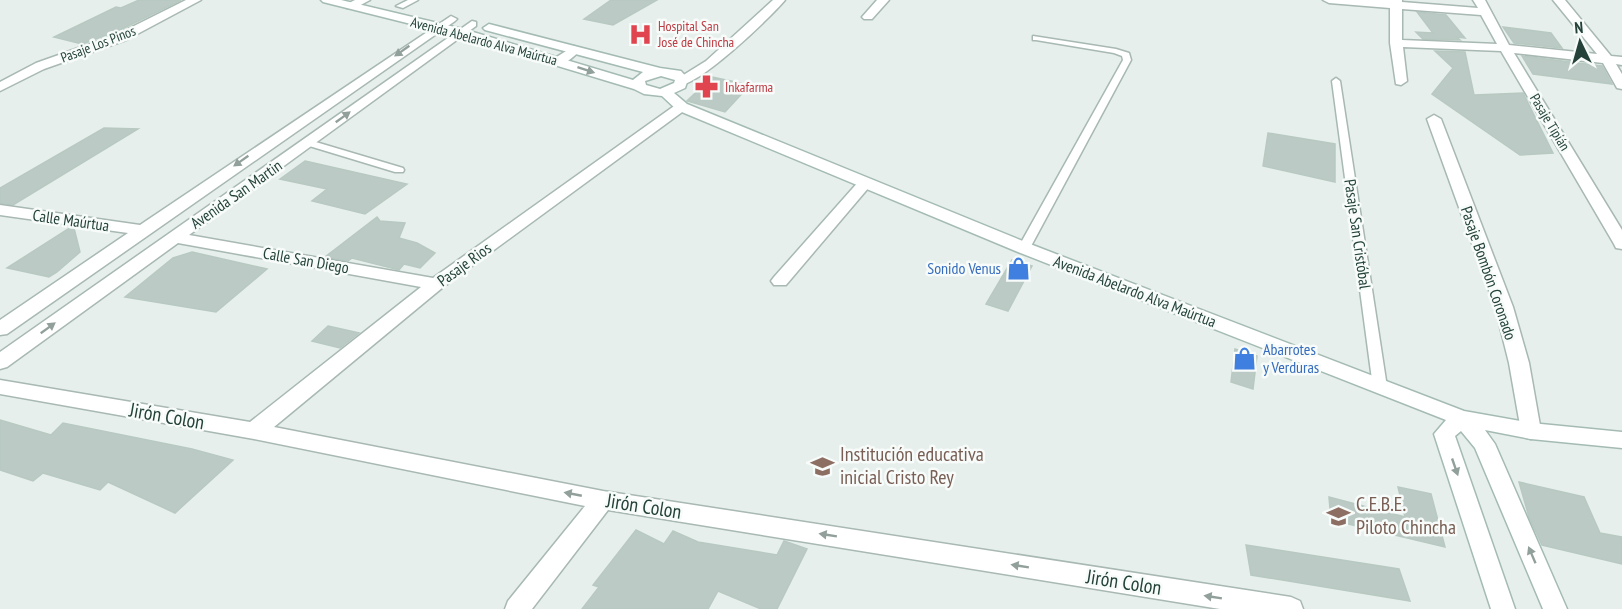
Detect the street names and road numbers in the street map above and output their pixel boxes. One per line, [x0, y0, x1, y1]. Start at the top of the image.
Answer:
street label: Avenida Abelardo Alva Maúrtua [409, 13, 559, 69]
street label: Pasaje Los Pinos [58, 21, 138, 67]
street label: Pasaje Tipián [1526, 90, 1574, 154]
street label: Avenida San Martin [186, 155, 286, 233]
street label: Pasaje San Cristóbal [1340, 178, 1376, 290]
street label: Pasaje Bombón Coronado [1457, 204, 1521, 342]
street label: Calle Maúrtua [31, 205, 111, 235]
street label: Pasaje Rios [433, 238, 495, 290]
street label: Calle San Diego [262, 243, 351, 277]
street label: Avenida Abelardo Alva Maúrtua [1051, 251, 1219, 331]
street label: Jirón Colon [127, 396, 206, 435]
street label: Jirón Colon [604, 487, 683, 525]
street label: Jirón Colon [1084, 563, 1163, 601]

